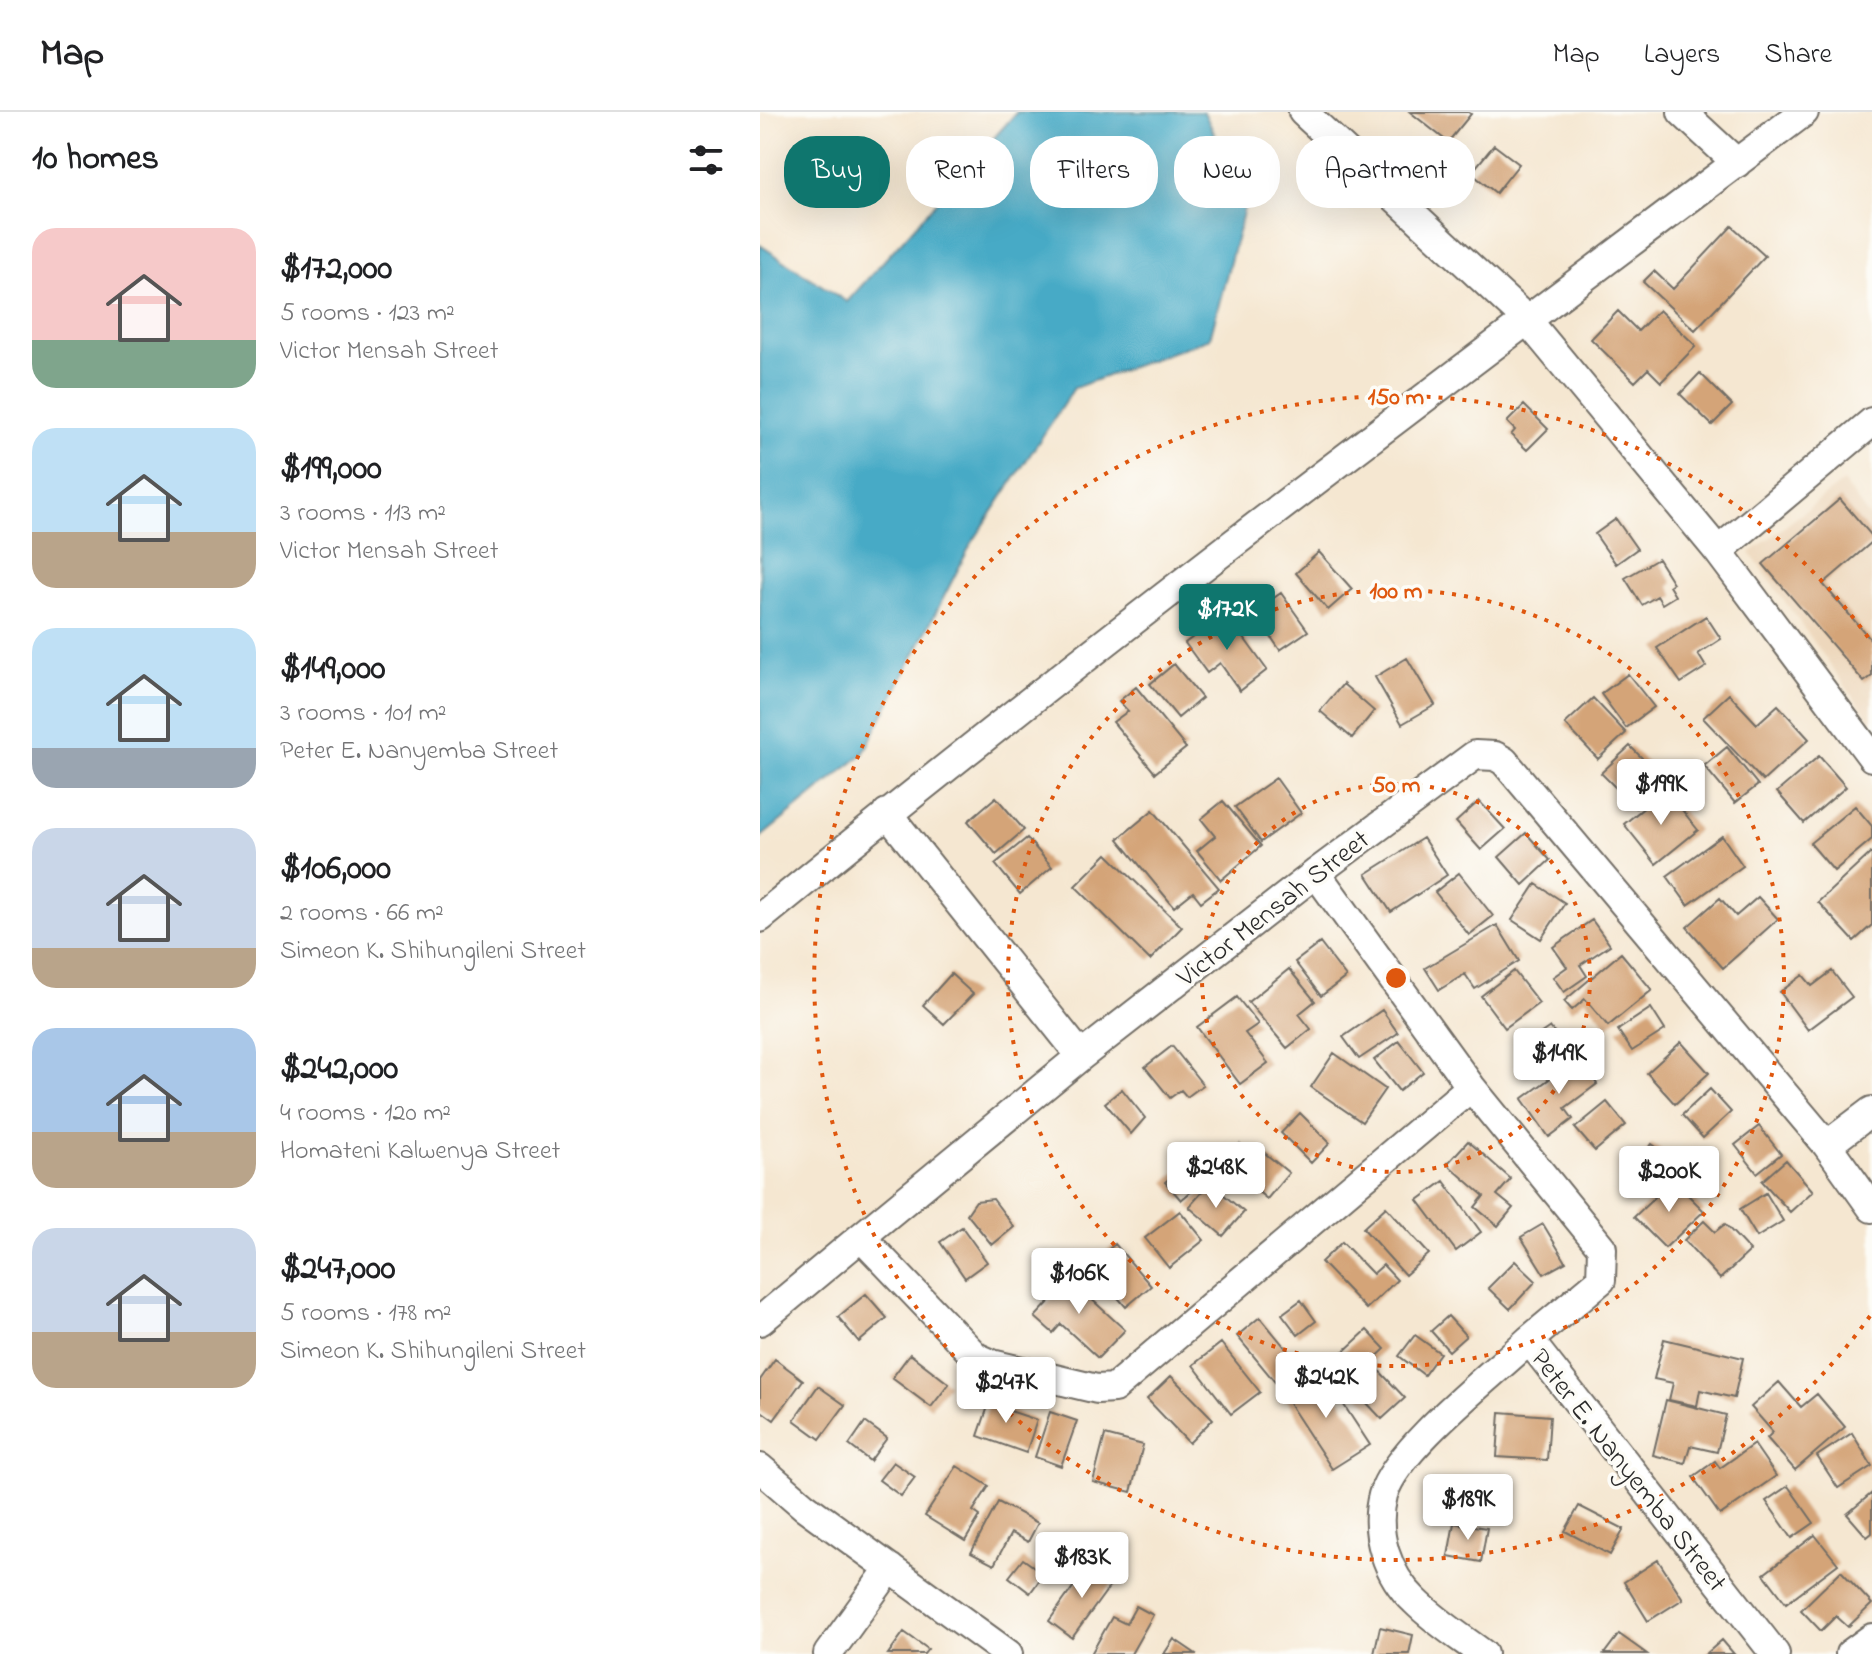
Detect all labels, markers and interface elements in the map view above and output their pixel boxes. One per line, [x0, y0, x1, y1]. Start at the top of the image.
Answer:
text: Map [40, 27, 104, 83]
text: Map [1552, 35, 1600, 76]
text: Layers [1644, 35, 1720, 76]
text: Share [1764, 35, 1832, 76]
text: 10 homes [32, 135, 159, 185]
chip: Buy [784, 136, 890, 208]
chip: Rent [906, 136, 1014, 208]
chip: Filters [1030, 136, 1158, 208]
chip: New [1174, 136, 1280, 208]
chip: Apartment [1296, 136, 1475, 208]
icon: filters [684, 138, 728, 182]
text: $172,000 [280, 245, 392, 295]
icon: home [96, 260, 192, 356]
text: 5 rooms · 123 m² [280, 295, 455, 333]
text: Victor Mensah Street [280, 333, 498, 371]
text: 150 m [1368, 381, 1425, 416]
text: $199,000 [280, 445, 382, 495]
icon: home [96, 460, 192, 556]
text: 3 rooms · 113 m² [280, 495, 446, 533]
text: Victor Mensah Street [280, 533, 498, 571]
text: 100 m [1370, 575, 1423, 610]
pin: $172K [1171, 584, 1283, 652]
text: $172K [1197, 591, 1257, 629]
text: $149,000 [280, 645, 386, 695]
icon: home [96, 660, 192, 756]
text: 3 rooms · 101 m² [280, 695, 446, 733]
text: Peter E. Nanyemba Street [280, 733, 558, 771]
pin: $199K [1605, 759, 1717, 827]
text: $199K [1635, 766, 1687, 804]
text: 50 m [1372, 769, 1421, 804]
street label: Victor Mensah Street [1168, 821, 1379, 999]
text: $106,000 [280, 845, 391, 895]
icon: home [96, 860, 192, 956]
text: 2 rooms · 66 m² [280, 895, 444, 933]
text: Simeon K. Shihungileni Street [280, 933, 586, 971]
centre of rings [1382, 964, 1410, 992]
pin: $149K [1503, 1028, 1615, 1096]
text: $149K [1531, 1035, 1587, 1073]
text: $242,000 [280, 1045, 398, 1095]
icon: home [96, 1060, 192, 1156]
text: 4 rooms · 120 m² [280, 1095, 451, 1133]
text: Homateni Kalwenya Street [280, 1133, 560, 1171]
pin: $248K [1160, 1142, 1272, 1210]
pin: $200K [1613, 1146, 1725, 1214]
text: $248K [1185, 1149, 1247, 1187]
text: $200K [1637, 1153, 1701, 1191]
text: $247,000 [280, 1245, 395, 1295]
pin: $106K [1023, 1248, 1135, 1316]
text: $106K [1049, 1255, 1109, 1293]
icon: home [96, 1260, 192, 1356]
text: 5 rooms · 178 m² [280, 1295, 452, 1333]
text: Simeon K. Shihungileni Street [280, 1333, 586, 1371]
street label: Peter E. Nanyemba Street [1519, 1341, 1736, 1602]
pin: $242K [1270, 1352, 1382, 1420]
pin: $247K [950, 1357, 1062, 1425]
text: $242K [1294, 1359, 1358, 1397]
text: $247K [975, 1364, 1037, 1402]
pin: $189K [1412, 1474, 1524, 1542]
text: $189K [1441, 1481, 1495, 1519]
pin: $183K [1026, 1532, 1138, 1600]
text: $183K [1053, 1539, 1111, 1577]

